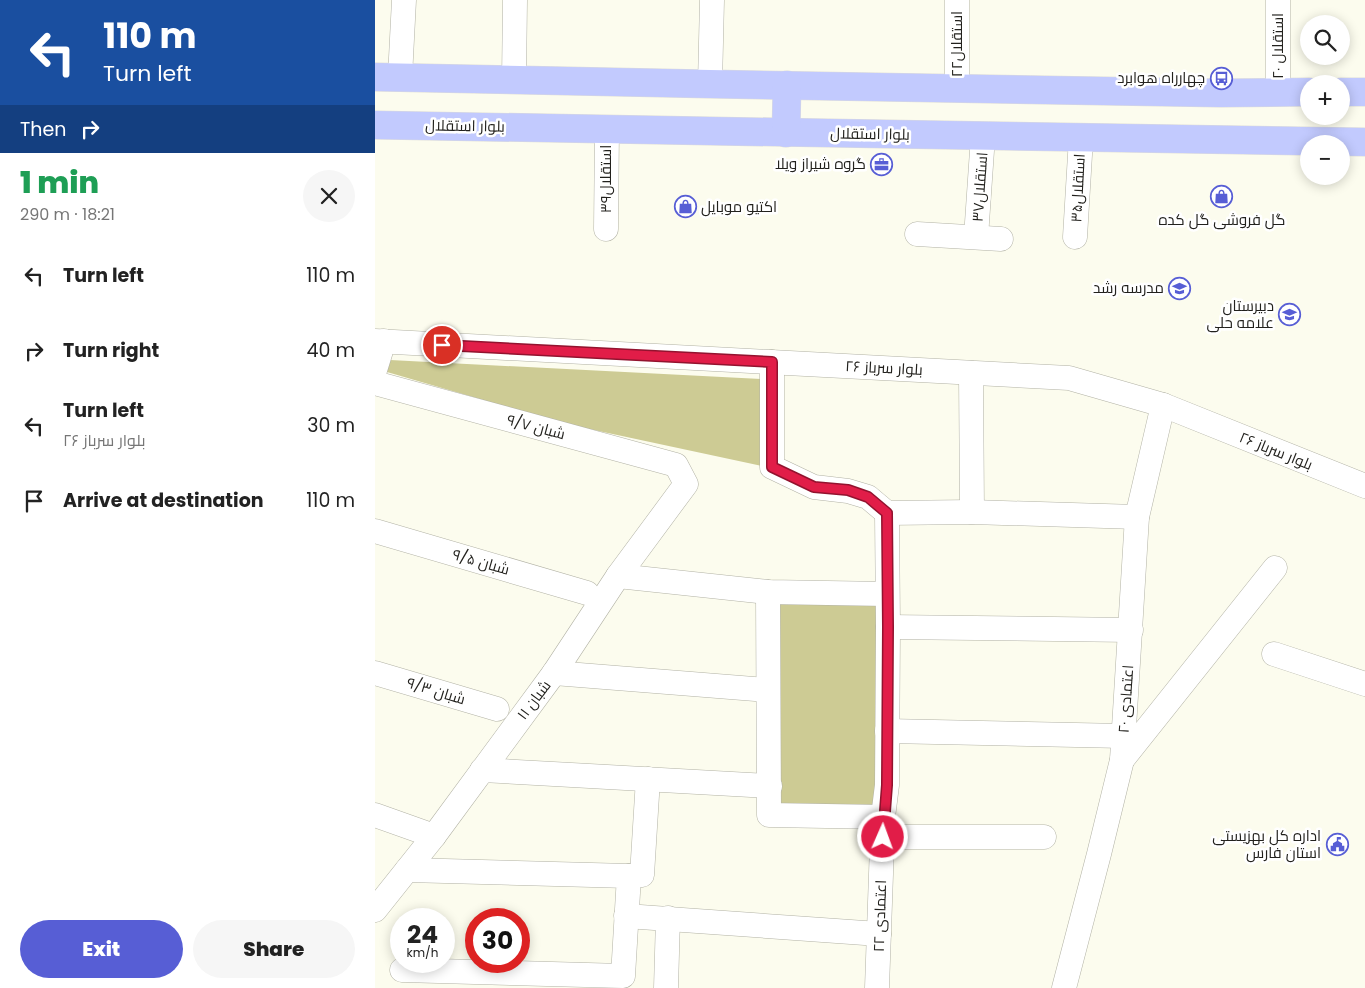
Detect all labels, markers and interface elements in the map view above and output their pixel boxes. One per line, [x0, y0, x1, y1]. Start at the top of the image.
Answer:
text: 110 m [103, 11, 197, 60]
street label: استقلال۲۲ [946, 11, 967, 77]
street label: ۲۰ استقلال [1267, 13, 1288, 79]
map controls [1300, 15, 1350, 185]
button: search [1300, 15, 1350, 65]
icon: left [20, 20, 85, 85]
text: Turn left [103, 58, 191, 89]
bus stop icon: چهارراه هوابرد [1209, 66, 1233, 90]
place label: چهارراه هوابرد [1117, 67, 1205, 88]
button: + [1300, 75, 1350, 125]
street label: بلوار استقلال [425, 114, 505, 137]
icon: right [76, 115, 104, 143]
text: Then [20, 116, 66, 143]
street label: بلوار استقلال [830, 122, 910, 145]
button: − [1300, 135, 1350, 185]
street label: استقلال۳۹ [595, 145, 616, 213]
street label: استقلال۳۷ [967, 151, 992, 223]
office icon: گروه شیراز ویلا [870, 152, 894, 176]
place label: گروه شیراز ویلا [775, 153, 866, 174]
street label: استقلال۳۵ [1065, 153, 1090, 223]
text: 1 min [20, 161, 99, 204]
button: close [303, 170, 355, 222]
shop icon: گل فروشی گل کده [1210, 185, 1234, 209]
shop icon: اکتیو موبایل [673, 195, 697, 219]
place label: اکتیو موبایل [701, 196, 777, 217]
text: 290 m · 18:21 [20, 203, 115, 226]
place label: گل فروشی گل کده [1159, 209, 1285, 230]
icon: left [20, 262, 48, 290]
text: Turn left [63, 262, 144, 289]
text: 110 m [306, 262, 355, 289]
school or university icon: مدرسه رشد [1168, 276, 1192, 300]
place label: مدرسه رشد [1093, 277, 1164, 298]
place label: دبیرستان علامه حلی [1207, 295, 1274, 333]
school or university icon: دبیرستان علامه حلی [1278, 303, 1302, 327]
pin [421, 324, 463, 366]
icon: arrive [428, 331, 456, 359]
icon: right [20, 337, 48, 365]
text: Turn right [63, 337, 159, 364]
text: 40 m [306, 337, 355, 364]
street label: ۲۶ بلوار سرباز [845, 355, 923, 380]
text: Turn left [63, 397, 144, 424]
street label: ۹/۷ شبان [505, 409, 568, 444]
icon: left [20, 412, 48, 440]
text: 30 m [307, 412, 355, 439]
street label: ۲۶ بلوار سرباز [1236, 426, 1316, 475]
text: ۲۶ بلوار سرباز [63, 429, 146, 452]
icon: arrive [20, 487, 48, 515]
text: Arrive at destination [63, 487, 264, 514]
text: 110 m [306, 487, 355, 514]
street label: ۹/۵ شبان [450, 543, 512, 580]
street label: ۲۰ اعتمادی [1113, 664, 1138, 734]
street label: ۹/۳ شبان [404, 672, 468, 709]
street label: ۱۱ شبان [512, 676, 555, 724]
position arrow [856, 810, 908, 862]
place label: اداره کل بهزیستی استان فارس [1212, 825, 1321, 863]
public building icon: اداره کل بهزیستی استان فارس [1325, 833, 1349, 857]
street label: ۲۲ اعتمادی [868, 879, 891, 953]
speed limit sign: 30 [465, 908, 530, 973]
text: 24 [407, 917, 438, 952]
button: Exit [20, 920, 183, 978]
button: Share [193, 920, 355, 978]
text: km/h [407, 944, 438, 961]

